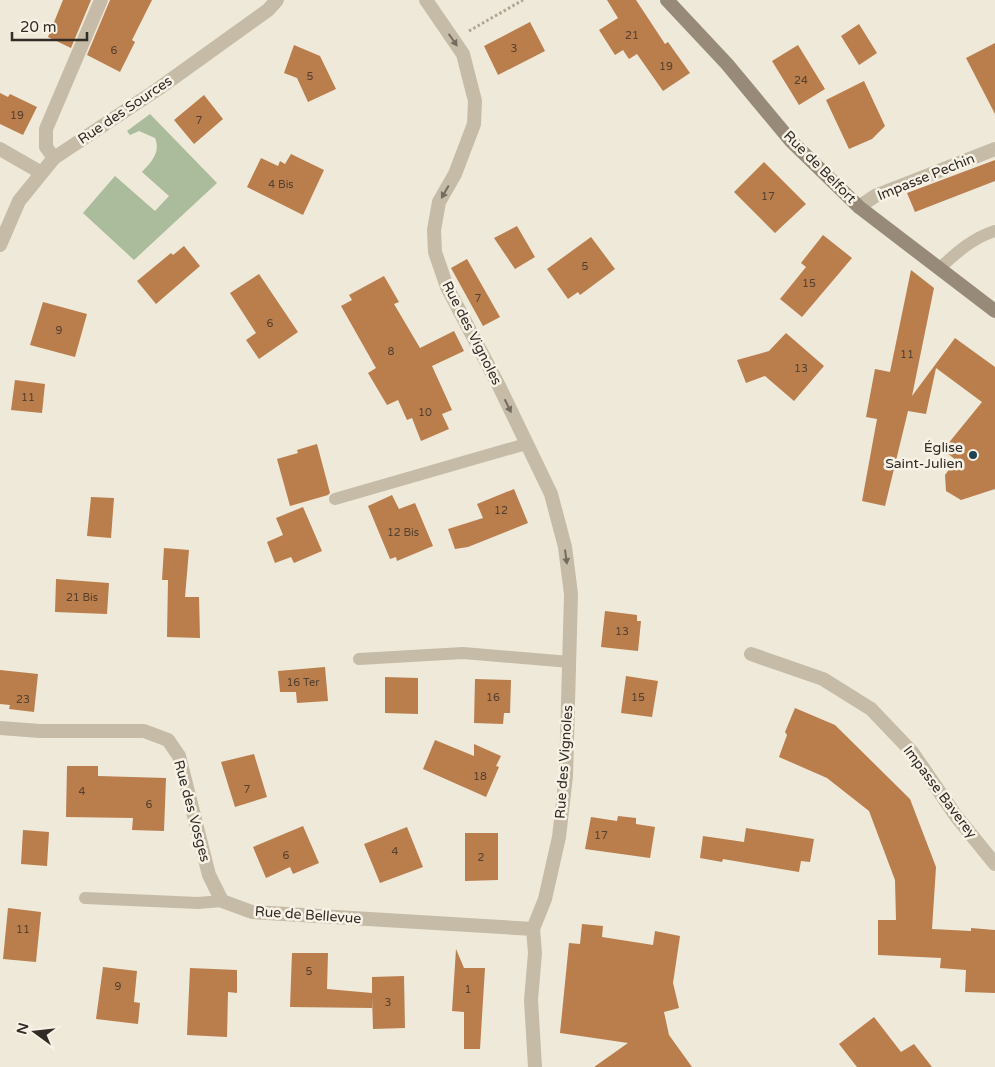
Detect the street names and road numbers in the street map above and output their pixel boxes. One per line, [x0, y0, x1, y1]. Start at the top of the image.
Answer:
street label: Rue des Sources [75, 72, 176, 148]
street label: Rue de Belfort [780, 127, 860, 207]
street label: Impasse Pechin [875, 150, 977, 204]
street label: Rue des Vignoles [438, 278, 506, 388]
street label: Rue des Vignoles [552, 704, 576, 820]
street label: Impasse Baverey [900, 742, 981, 842]
street label: Rue des Vosges [170, 758, 214, 864]
street label: Rue de Bellevue [254, 903, 362, 927]

